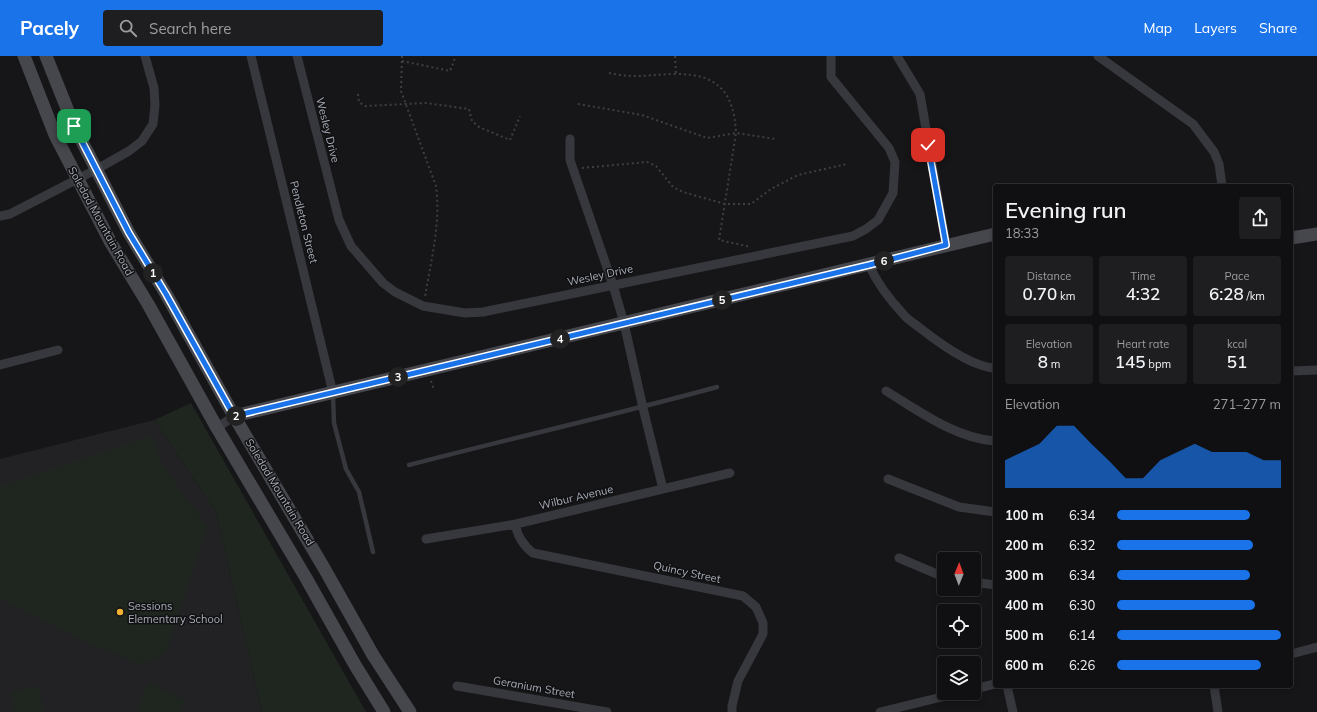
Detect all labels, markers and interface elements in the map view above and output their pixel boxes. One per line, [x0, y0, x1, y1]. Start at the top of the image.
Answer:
search box [103, 10, 383, 46]
text: Pacely [20, 16, 79, 40]
icon: search [117, 17, 139, 39]
text: Search here [149, 19, 232, 38]
text: Map [1143, 19, 1172, 37]
text: Layers [1194, 19, 1237, 37]
text: Share [1259, 19, 1297, 37]
street label: Wesley Drive [313, 96, 343, 164]
pin [57, 109, 91, 143]
icon: arrive [63, 115, 85, 137]
pin [911, 128, 945, 162]
icon: check [917, 134, 939, 156]
street label: Soledad Mountain Road [65, 164, 137, 278]
street label: Pendleton Street [287, 179, 321, 265]
text: Evening run [1005, 196, 1127, 224]
button: share [1239, 197, 1281, 239]
text: 18:33 [1005, 225, 1039, 241]
pin: 6 [874, 251, 894, 271]
text: 6 [881, 254, 887, 268]
street label: Wesley Drive [566, 261, 634, 289]
pin: 1 [143, 263, 163, 283]
text: 1 [150, 266, 156, 280]
text: Distance [1027, 269, 1071, 283]
text: Time [1131, 269, 1155, 283]
text: Pace [1225, 269, 1249, 283]
text: 0.70 [1023, 283, 1057, 304]
text: 4:32 [1126, 283, 1160, 304]
text: 6:28 [1209, 283, 1244, 304]
text: km [1057, 289, 1075, 303]
text: /km [1244, 289, 1265, 303]
pin: 5 [712, 290, 732, 310]
text: 5 [719, 293, 725, 307]
pin: 4 [550, 329, 570, 349]
text: 4 [557, 332, 563, 346]
text: Elevation [1026, 337, 1072, 351]
text: Heart rate [1117, 337, 1169, 351]
text: kcal [1227, 337, 1247, 351]
text: 8 [1038, 351, 1048, 372]
text: 145 [1115, 351, 1145, 372]
text: 51 [1227, 351, 1247, 372]
text: m [1048, 357, 1060, 371]
text: bpm [1145, 357, 1171, 371]
pin: 3 [388, 367, 408, 387]
text: 3 [395, 370, 401, 384]
text: Elevation [1005, 396, 1060, 412]
text: 271–277 m [1213, 396, 1281, 412]
pin: 2 [226, 406, 246, 426]
text: 2 [233, 409, 239, 423]
street label: Soledad Mountain Road [243, 436, 317, 548]
street label: Wilbur Avenue [538, 482, 614, 512]
text: 100 m [1005, 507, 1044, 523]
text: 6:34 [1069, 507, 1095, 523]
text: 200 m [1005, 537, 1044, 553]
text: 6:32 [1069, 537, 1095, 553]
north arrow [937, 552, 981, 596]
map controls [937, 552, 981, 700]
street label: Quincy Street [652, 558, 722, 586]
text: 300 m [1005, 567, 1044, 583]
text: 6:34 [1069, 567, 1095, 583]
text: 400 m [1005, 597, 1044, 613]
text: 6:30 [1069, 597, 1095, 613]
place label: Sessions Elementary School [128, 599, 223, 626]
button: locate [937, 604, 981, 648]
marker: Sessions Elementary School [115, 607, 125, 617]
text: 500 m [1005, 627, 1044, 643]
text: 6:14 [1069, 627, 1095, 643]
button: layers [937, 656, 981, 700]
text: 600 m [1005, 657, 1044, 673]
text: 6:26 [1069, 657, 1095, 673]
street label: Geranium Street [492, 673, 576, 701]

